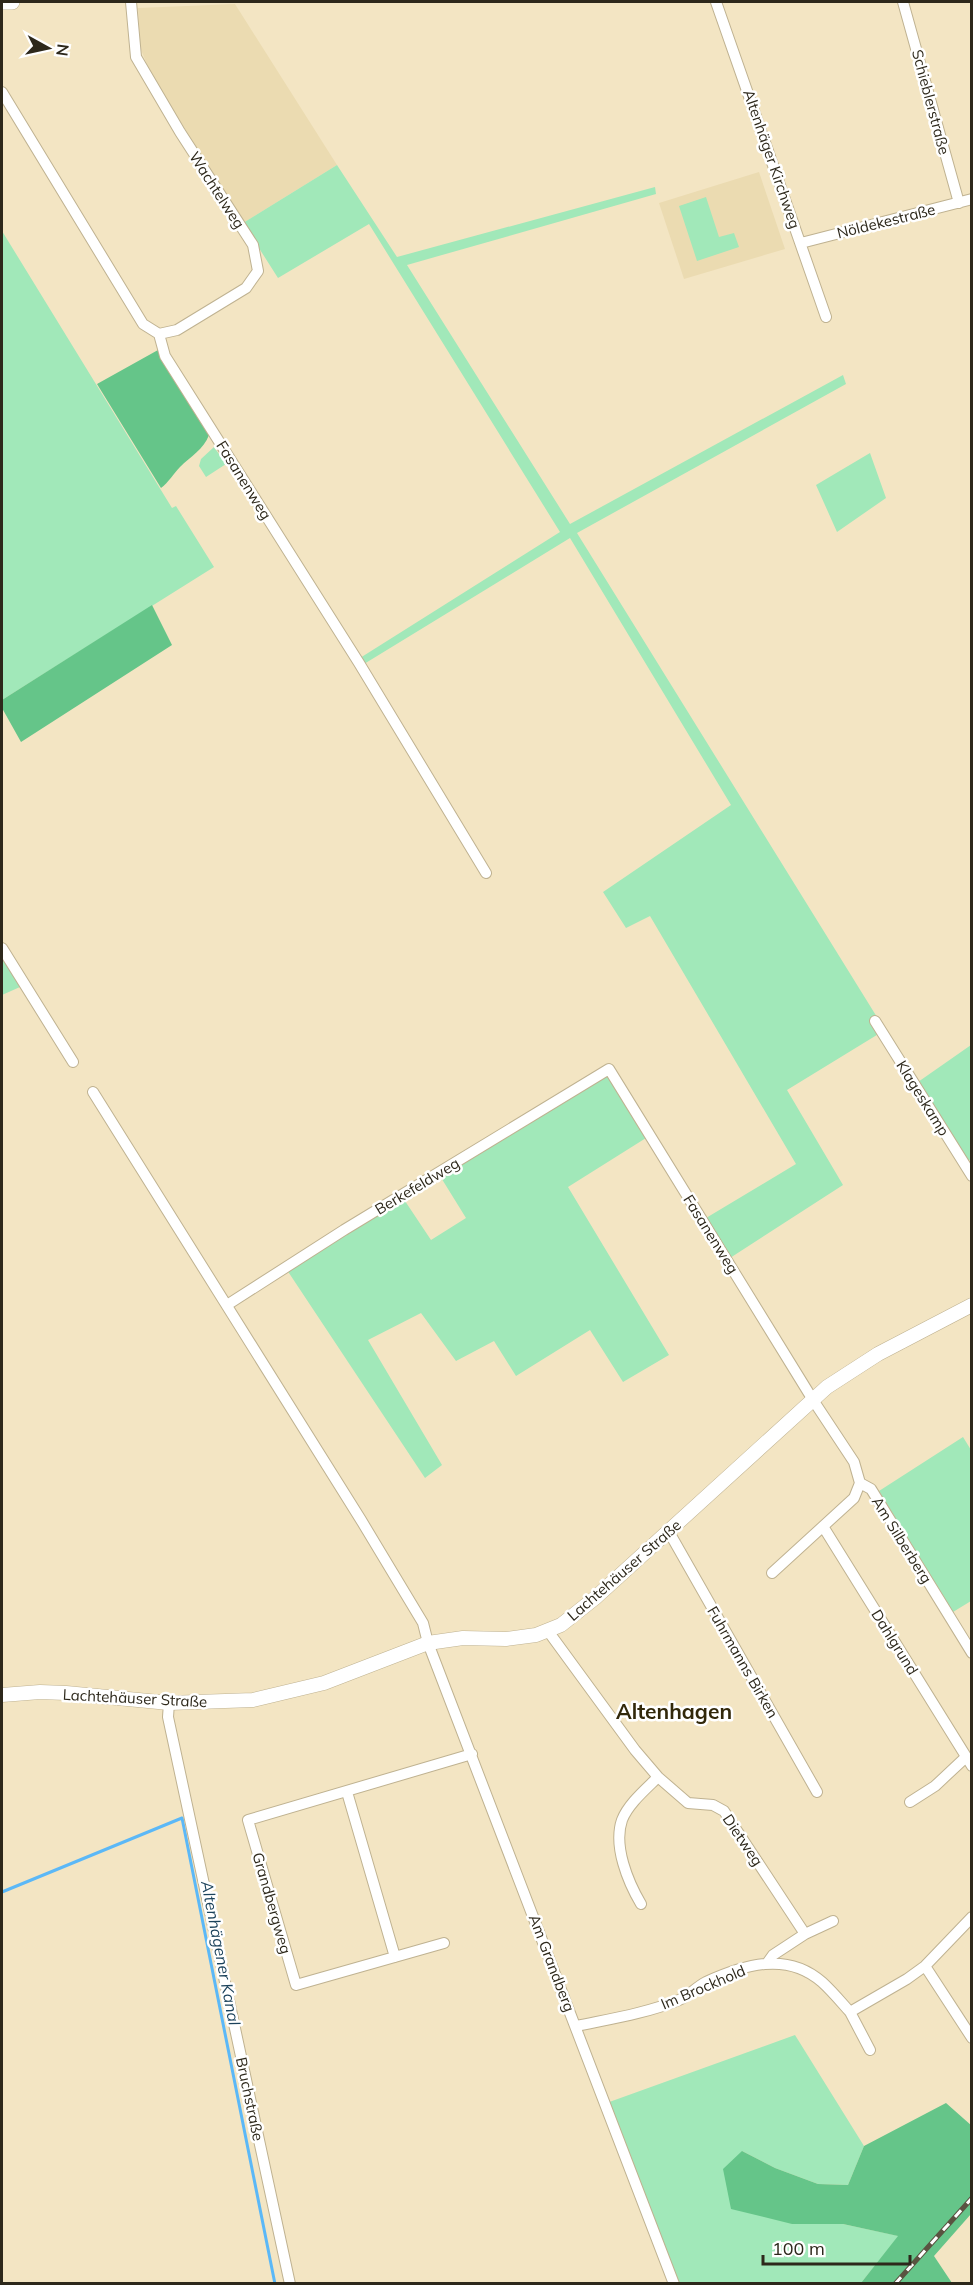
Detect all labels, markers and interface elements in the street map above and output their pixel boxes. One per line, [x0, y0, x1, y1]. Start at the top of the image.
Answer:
north arrow [18, 18, 78, 78]
text: N [52, 43, 74, 57]
street label: Schieblerstraße [908, 47, 954, 157]
street label: Altenhäger Kirchweg [739, 87, 805, 231]
street label: Wachtelweg [185, 148, 249, 232]
street label: Nöldekestraße [835, 200, 937, 242]
street label: Fasanenweg [212, 437, 276, 523]
street label: Klageskamp [892, 1057, 954, 1139]
street label: Berkefeldweg [371, 1153, 463, 1219]
street label: Fasanenweg [679, 1191, 743, 1277]
street label: Am Silberberg [868, 1493, 936, 1587]
street label: Lachtehäuser Straße [563, 1515, 685, 1625]
street label: Fuhrmanns Birken [703, 1603, 783, 1721]
street label: Dahlgrund [867, 1606, 923, 1678]
street label: Lachtehäuser Straße [62, 1685, 208, 1711]
district label: Altenhagen [616, 1698, 732, 1724]
street label: Dietweg [719, 1810, 767, 1870]
street label: Grandbergweg [248, 1850, 296, 1956]
water label: Altenhägener Kanal [197, 1878, 245, 2027]
street label: Am Grandberg [525, 1912, 579, 2014]
street label: Im Brockhold [658, 1961, 748, 2013]
street label: Bruchstraße [232, 2055, 268, 2143]
scale bar [763, 2228, 910, 2266]
text: 100 m [772, 2237, 825, 2260]

